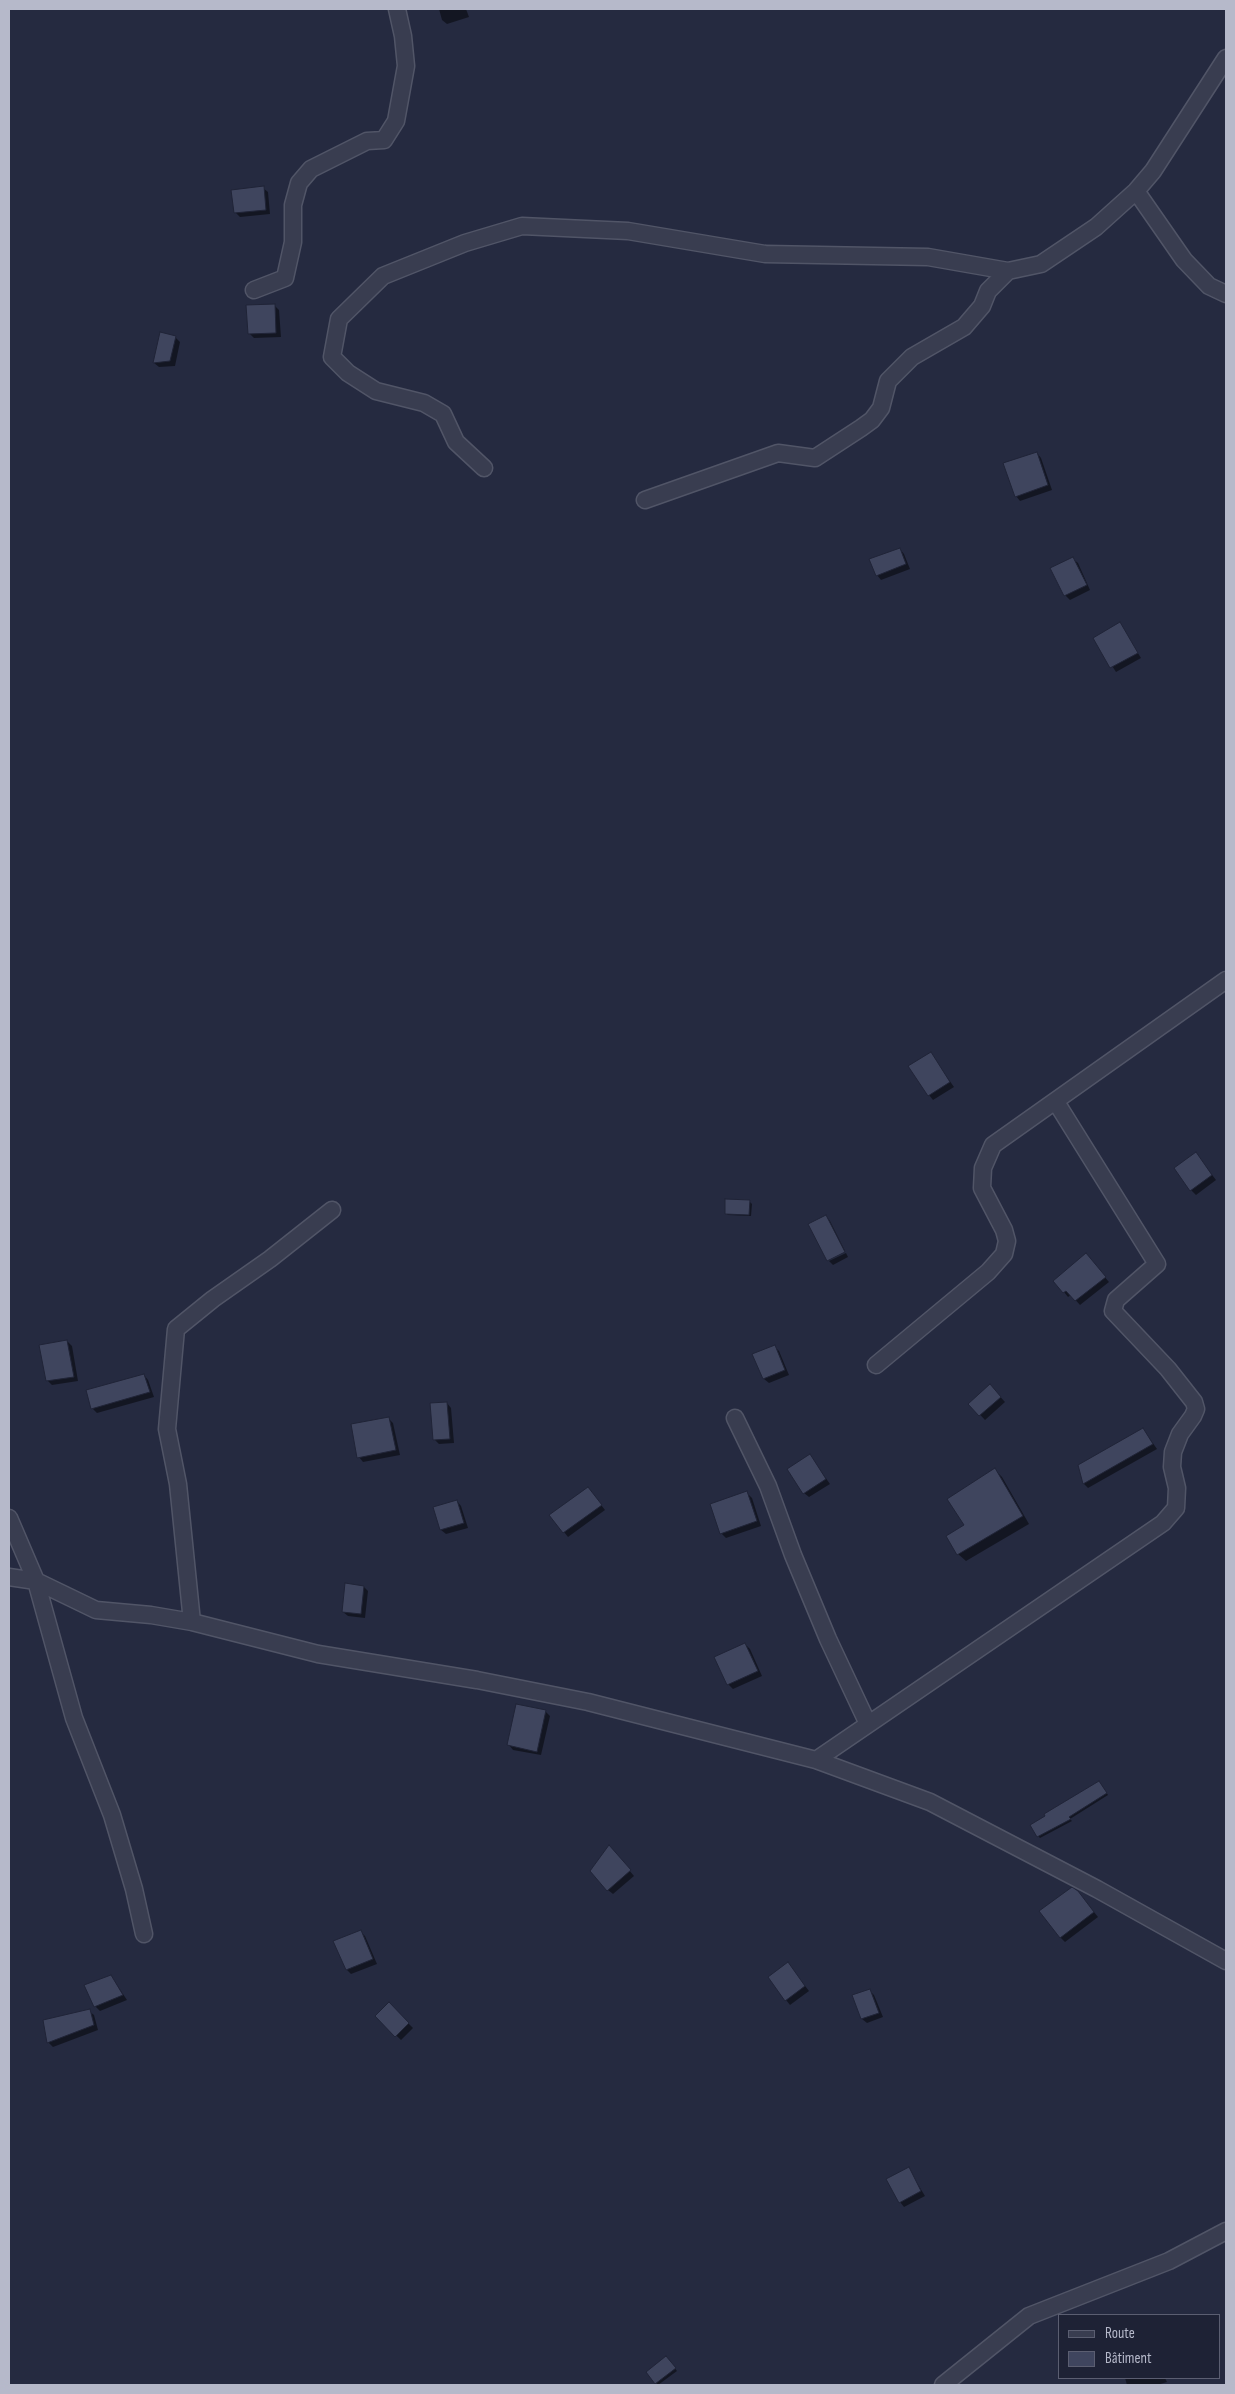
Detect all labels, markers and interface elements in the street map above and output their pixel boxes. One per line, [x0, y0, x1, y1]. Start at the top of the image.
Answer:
legend [1058, 2314, 1220, 2379]
text: Route [1105, 2324, 1135, 2343]
text: Bâtiment [1105, 2349, 1152, 2368]

